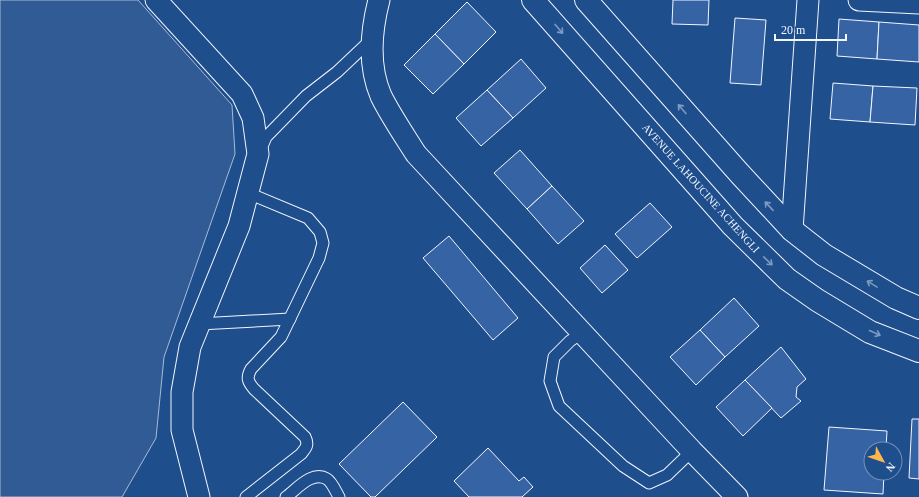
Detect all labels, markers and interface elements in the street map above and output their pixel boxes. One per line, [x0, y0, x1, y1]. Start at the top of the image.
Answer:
scale bar [775, 16, 846, 42]
text: 20 m [781, 23, 806, 37]
one-way arrow [554, 24, 563, 34]
one-way arrow [678, 104, 687, 114]
street label: AVENUE LAHOUCINE ACHENGLI [640, 121, 762, 255]
one-way arrow [764, 201, 774, 211]
one-way arrow [763, 256, 773, 266]
one-way arrow [866, 279, 878, 287]
one-way arrow [868, 330, 880, 337]
north arrow [863, 441, 903, 481]
text: N [883, 461, 898, 474]

